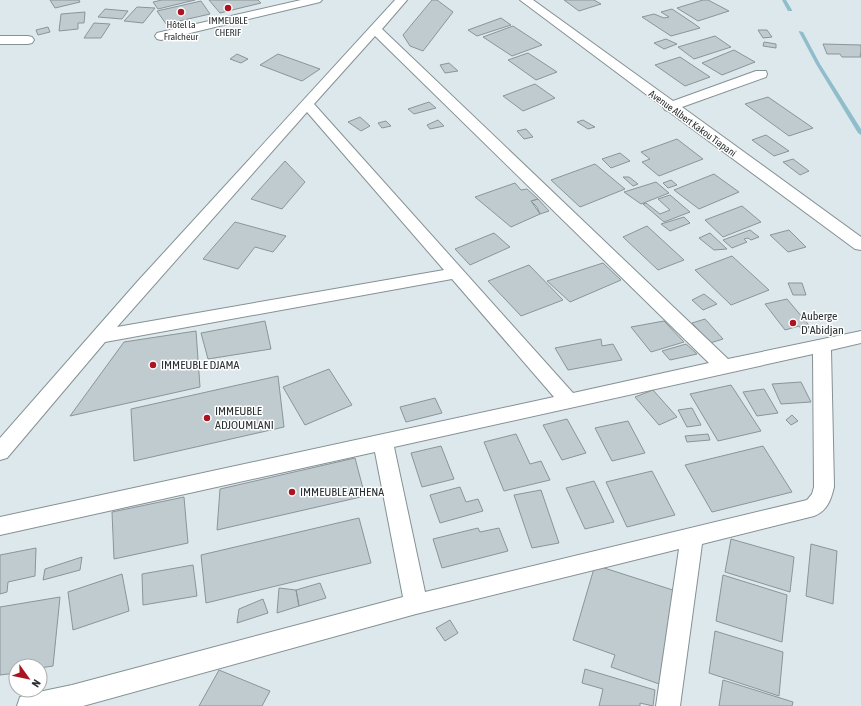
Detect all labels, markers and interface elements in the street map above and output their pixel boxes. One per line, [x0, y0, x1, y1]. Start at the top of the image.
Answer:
marker: IMMEUBLE CHERIF [223, 3, 233, 13]
marker: Hôtel la Fraîcheur [176, 7, 186, 17]
place label: IMMEUBLE CHERIF [209, 15, 248, 38]
place label: Hôtel la Fraîcheur [164, 19, 199, 42]
street label: Avenue Albert Kakou Tiapani [647, 88, 738, 159]
place label: Auberge D'Abidjan [801, 309, 844, 337]
marker: Auberge D'Abidjan [788, 318, 798, 328]
place label: IMMEUBLE DJAMA [161, 358, 240, 372]
marker: IMMEUBLE DJAMA [148, 360, 158, 370]
place label: IMMEUBLE ADJOUMLANI [215, 404, 274, 432]
marker: IMMEUBLE ADJOUMLANI [202, 413, 212, 423]
place label: IMMEUBLE ATHENA [300, 485, 384, 499]
marker: IMMEUBLE ATHENA [287, 487, 297, 497]
north arrow [8, 658, 48, 698]
text: N [30, 677, 43, 689]

